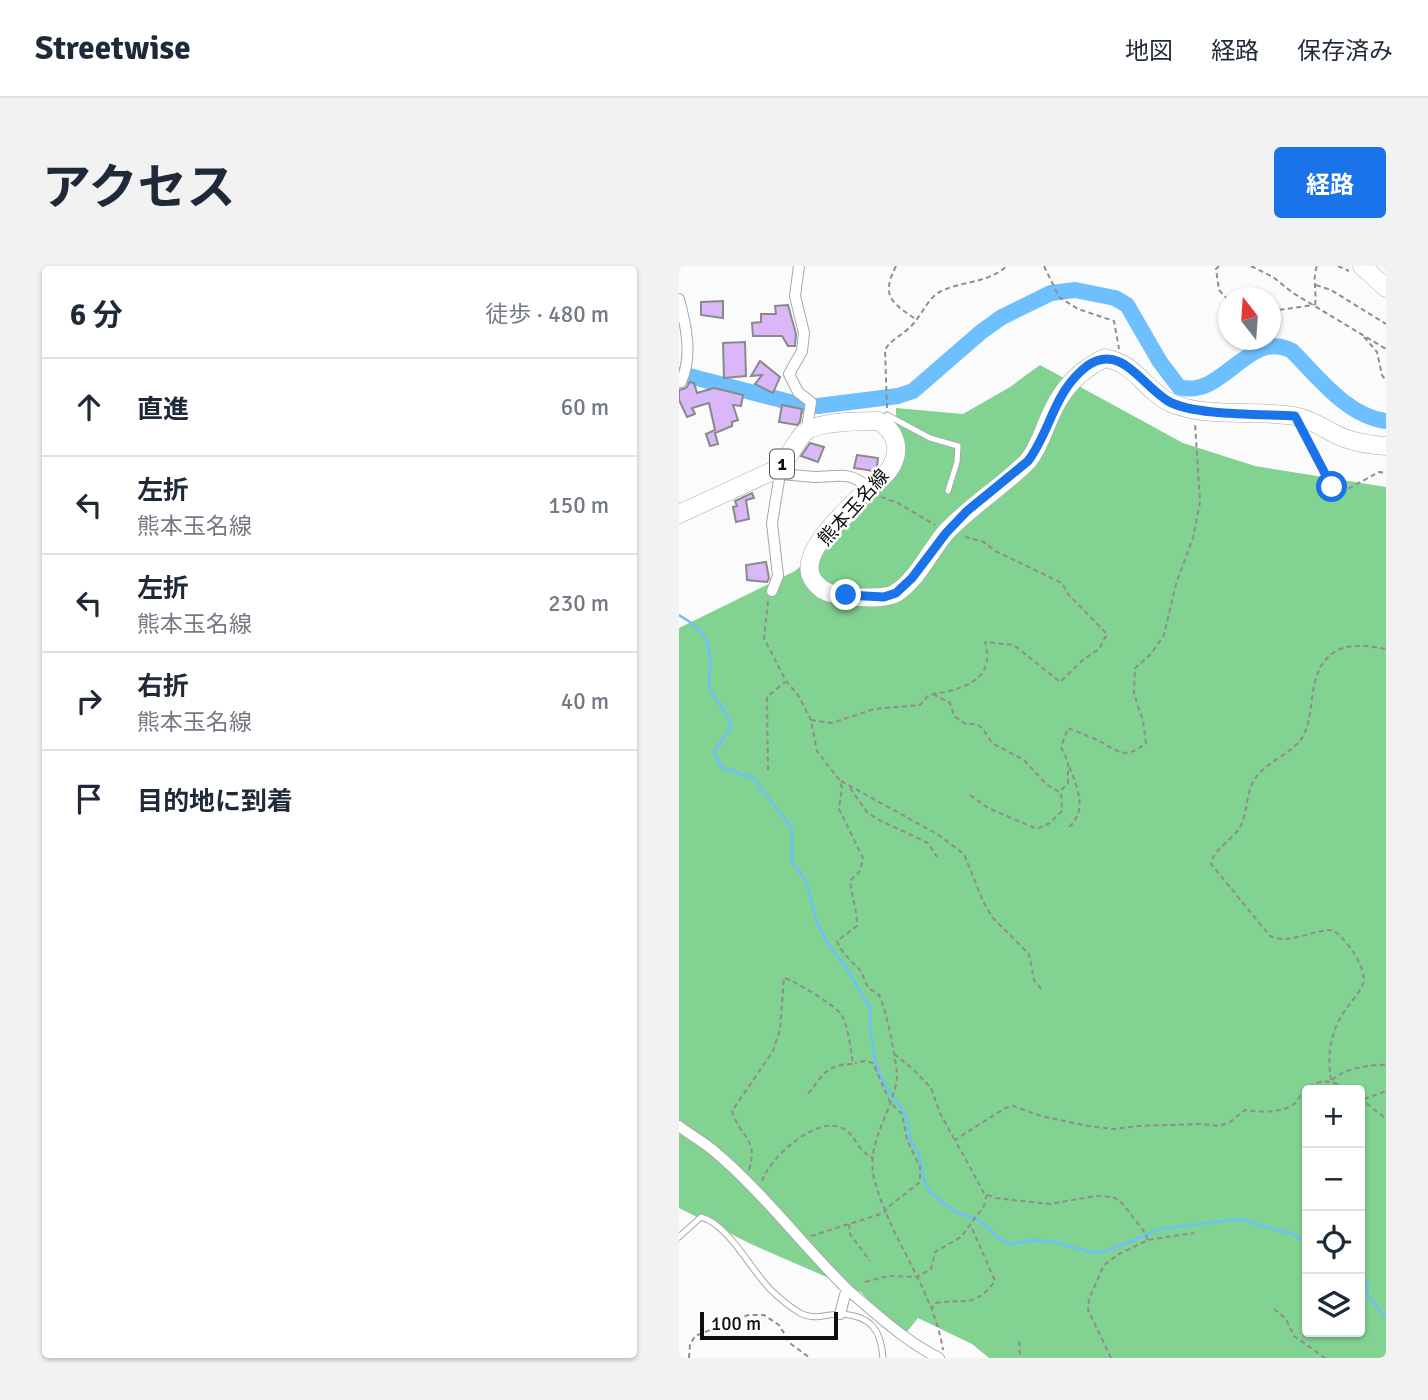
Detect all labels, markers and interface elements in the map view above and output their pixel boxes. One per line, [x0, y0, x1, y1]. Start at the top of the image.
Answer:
text: Streetwise [35, 28, 191, 69]
text: 地図 [1125, 36, 1173, 66]
text: 経路 [1211, 36, 1259, 66]
text: 保存済み [1297, 36, 1393, 66]
button: 経路 [1274, 147, 1386, 218]
text: アクセス [42, 158, 236, 218]
north arrow [1218, 287, 1281, 350]
text: 6 分 [70, 297, 123, 334]
text: 徒歩 · 480 m [485, 300, 609, 329]
icon: ahead [70, 388, 108, 426]
text: 60 m [561, 393, 609, 422]
text: 直進 [137, 394, 189, 426]
road number: 1 [770, 449, 794, 478]
street label: 熊本玉名線 [813, 464, 894, 551]
route start [1316, 471, 1347, 502]
text: 左折 [137, 475, 189, 507]
icon: left [70, 486, 108, 524]
text: 150 m [548, 491, 609, 520]
text: 熊本玉名線 [137, 512, 252, 541]
text: 左折 [137, 573, 189, 605]
route end [830, 579, 861, 610]
icon: left [70, 584, 108, 622]
text: 230 m [548, 589, 609, 618]
text: 熊本玉名線 [137, 610, 252, 639]
text: 右折 [137, 671, 189, 703]
icon: right [70, 682, 108, 720]
text: 40 m [561, 687, 609, 716]
text: 熊本玉名線 [137, 708, 252, 737]
icon: arrive [70, 780, 108, 818]
text: 目的地に到着 [137, 786, 293, 818]
map controls [1302, 1085, 1365, 1337]
button: + [1302, 1085, 1365, 1148]
button: − [1302, 1148, 1365, 1211]
button: locate [1302, 1211, 1365, 1274]
button: layers [1302, 1274, 1365, 1337]
scale bar [700, 1309, 838, 1341]
text: 100 m [711, 1312, 761, 1336]

